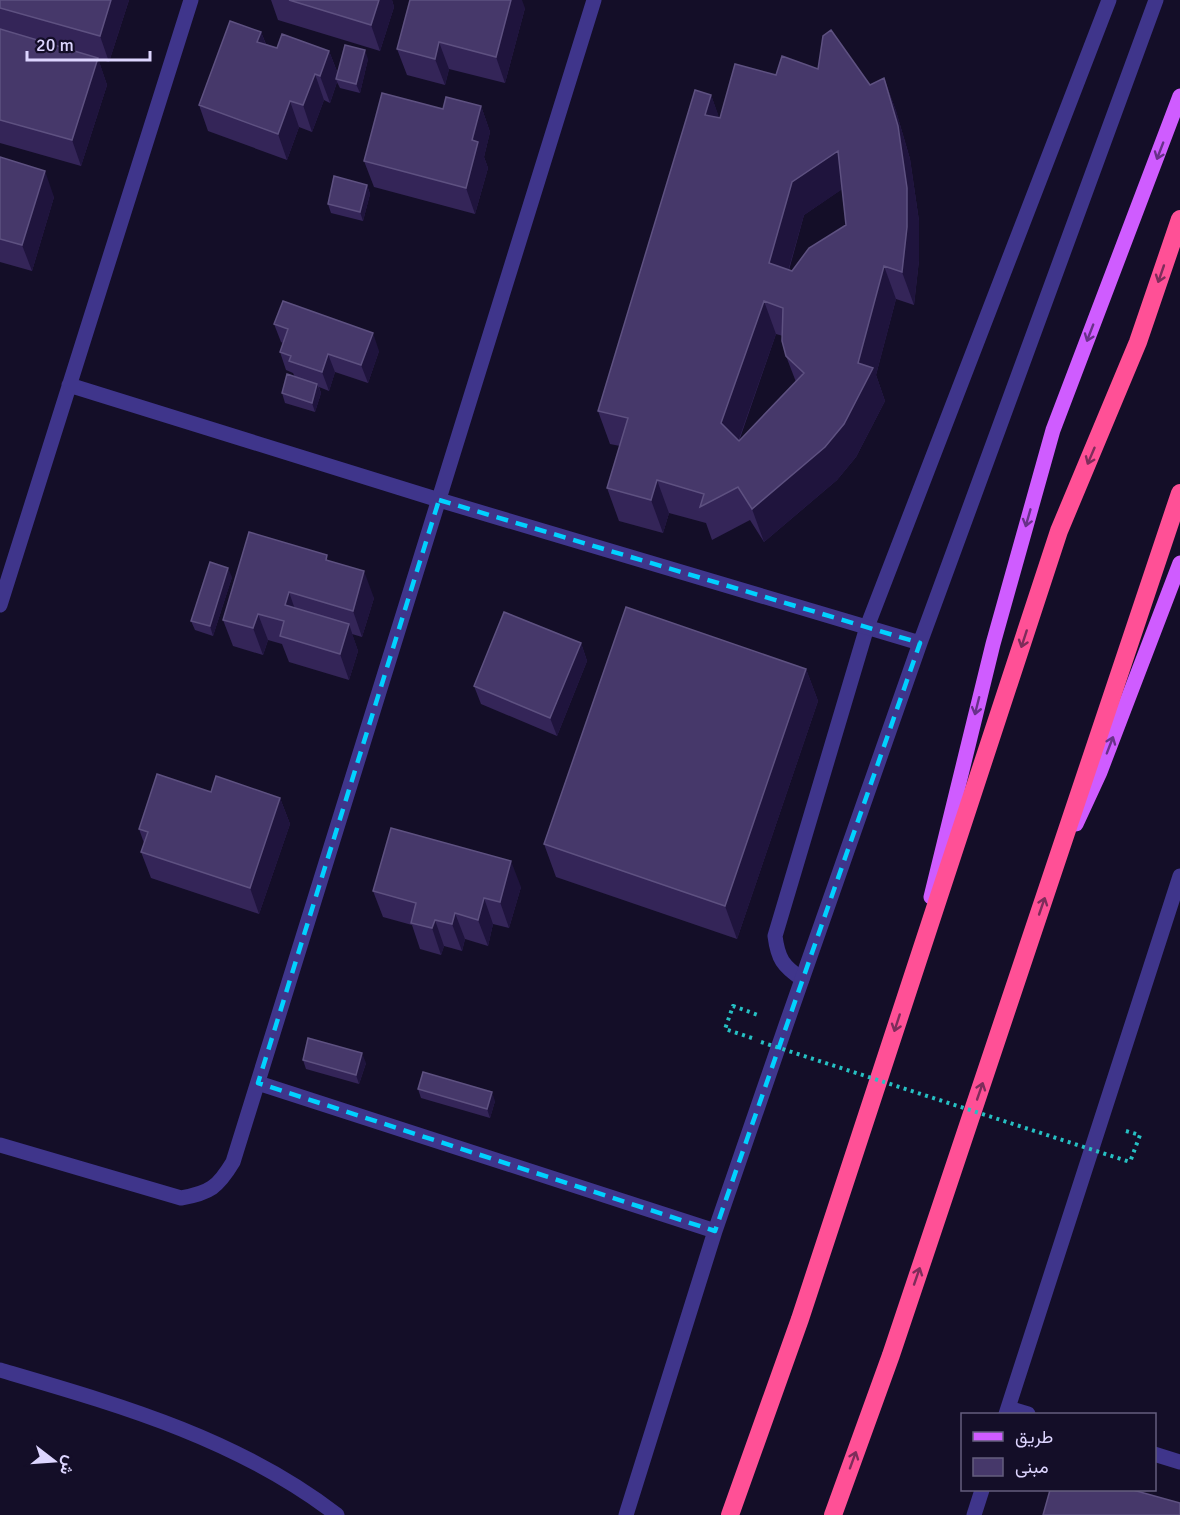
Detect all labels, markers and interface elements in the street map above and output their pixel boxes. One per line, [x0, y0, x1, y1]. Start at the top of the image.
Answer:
scale bar [27, 24, 150, 62]
text: 20 m [36, 34, 74, 56]
one-way arrow [1153, 141, 1164, 160]
one-way arrow [1155, 264, 1166, 283]
one-way arrow [1084, 323, 1095, 342]
one-way arrow [1084, 446, 1096, 464]
one-way arrow [1022, 508, 1033, 527]
one-way arrow [1017, 629, 1028, 648]
one-way arrow [971, 696, 983, 715]
one-way arrow [1106, 737, 1117, 755]
one-way arrow [1037, 897, 1048, 916]
one-way arrow [891, 1013, 902, 1032]
one-way arrow [975, 1082, 986, 1101]
one-way arrow [913, 1267, 924, 1286]
legend [961, 1413, 1156, 1491]
text: طريق [1015, 1426, 1053, 1448]
north arrow [24, 1431, 84, 1491]
one-way arrow [849, 1451, 860, 1470]
text: ش [55, 1453, 80, 1477]
text: مبنى [1015, 1456, 1049, 1478]

